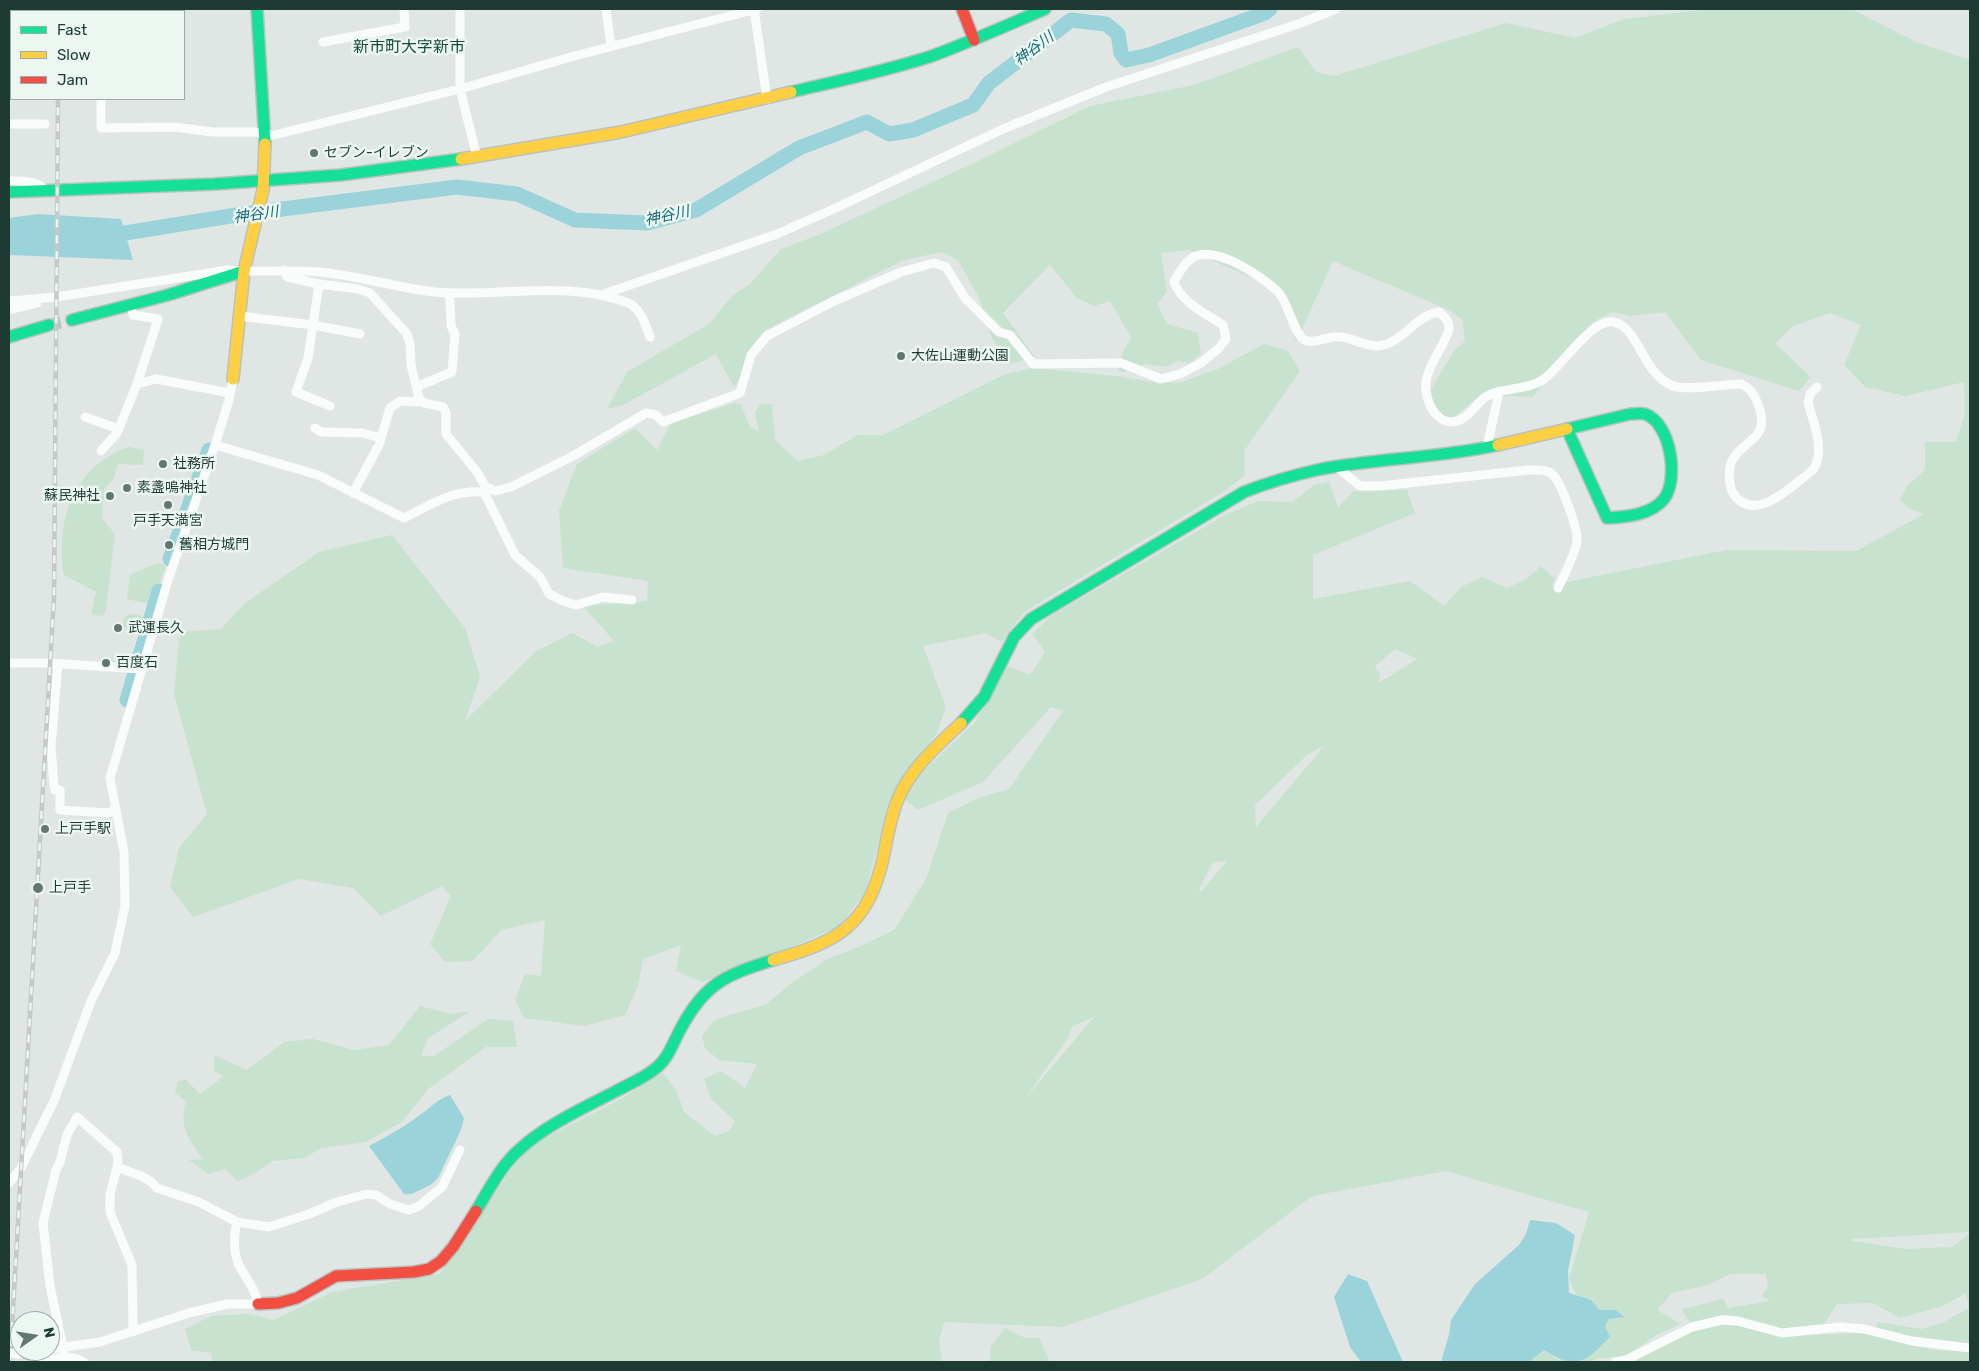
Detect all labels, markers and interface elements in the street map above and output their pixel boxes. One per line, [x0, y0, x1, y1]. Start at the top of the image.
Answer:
legend [10, 10, 185, 100]
text: Fast [57, 21, 87, 39]
water label: 神谷川 [1011, 28, 1057, 70]
district label: 新市町大字新市 [353, 37, 465, 57]
text: Slow [57, 46, 90, 64]
text: Jam [57, 71, 88, 89]
place label: セブン-イレブン [324, 145, 429, 161]
marker: セブン-イレブン [308, 147, 320, 159]
water label: 神谷川 [232, 203, 280, 227]
water label: 神谷川 [643, 203, 691, 229]
place label: 大佐山運動公園 [911, 348, 1009, 364]
marker: 大佐山運動公園 [895, 350, 907, 362]
place label: 社務所 [173, 456, 215, 472]
marker: 社務所 [157, 458, 169, 470]
place label: 素盞嗚神社 [137, 480, 207, 496]
marker: 素盞嗚神社 [121, 482, 133, 494]
place label: 蘇民神社 [44, 488, 100, 504]
marker: 蘇民神社 [104, 490, 116, 502]
marker: 戸手天満宮 [162, 499, 174, 511]
place label: 戸手天満宮 [133, 513, 203, 529]
place label: 舊相方城門 [179, 537, 249, 553]
marker: 舊相方城門 [163, 539, 175, 551]
place label: 武運長久 [128, 620, 184, 636]
marker: 武運長久 [112, 622, 124, 634]
place label: 百度石 [116, 655, 158, 671]
marker: 百度石 [100, 657, 112, 669]
place label: 上戸手駅 [55, 821, 111, 837]
marker: 上戸手駅 [39, 823, 51, 835]
place label: 上戸手 [49, 880, 91, 896]
marker: 上戸手 [31, 881, 45, 895]
north arrow [10, 1311, 60, 1361]
text: N [40, 1326, 59, 1340]

